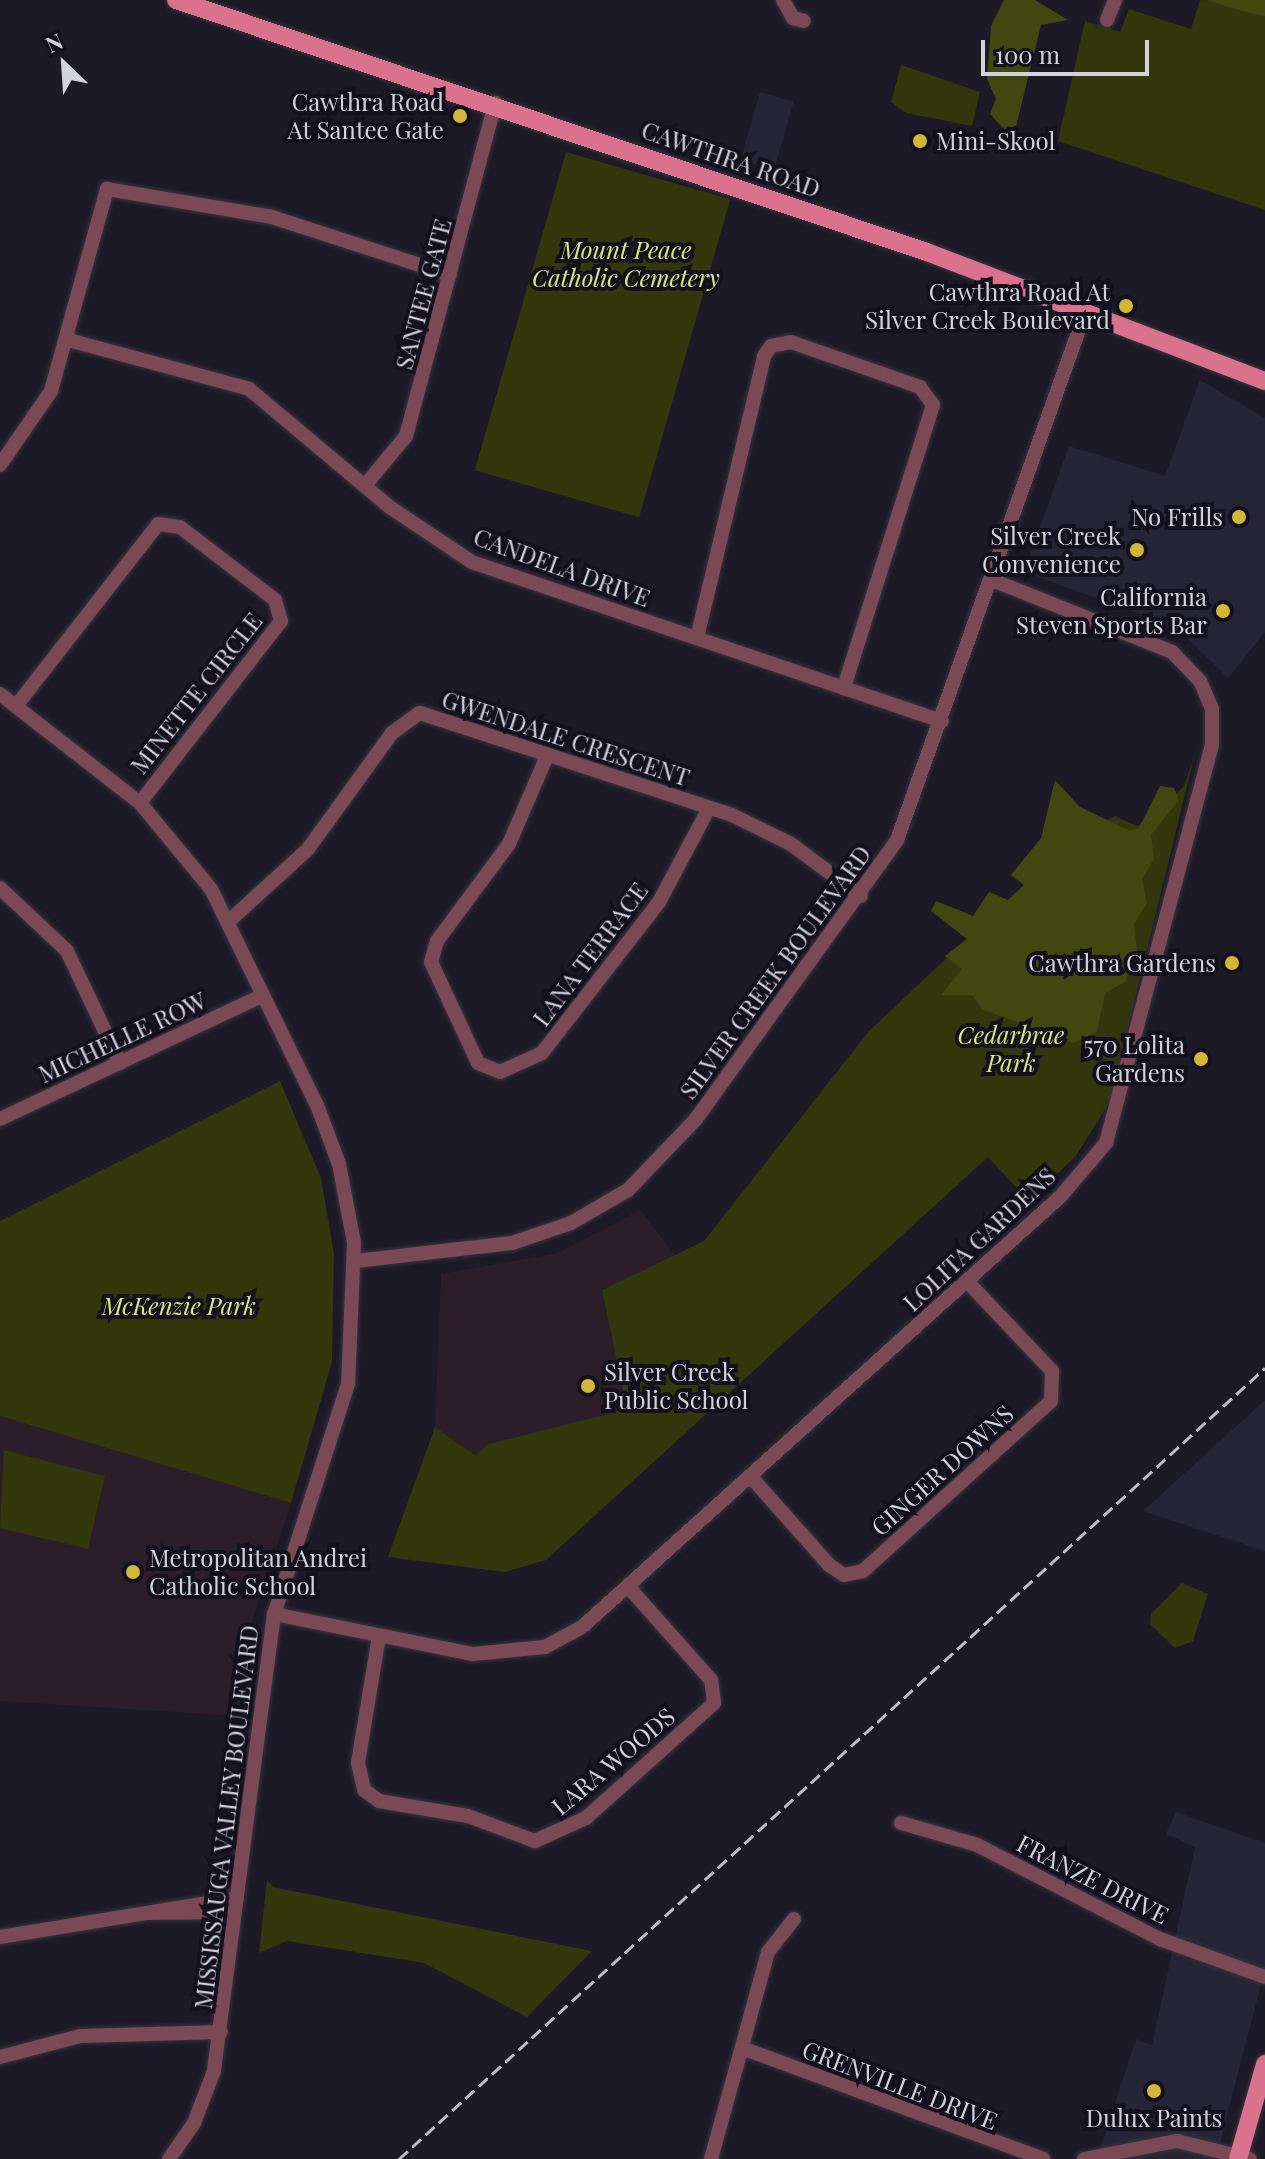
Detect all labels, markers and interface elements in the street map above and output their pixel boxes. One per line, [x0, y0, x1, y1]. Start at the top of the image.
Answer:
north arrow [24, 24, 104, 104]
scale bar [985, 24, 1153, 74]
text: N [40, 25, 67, 59]
text: 100 m [995, 38, 1060, 70]
place label: Cawthra Road At Santee Gate [287, 88, 444, 144]
marker: Cawthra Road At Santee Gate [451, 107, 469, 125]
street label: CAWTHRA ROAD [638, 115, 824, 203]
place label: Mini-Skool [936, 127, 1055, 155]
marker: Mini-Skool [911, 132, 929, 150]
street label: SANTEE GATE [389, 215, 457, 373]
park label: Mount Peace Catholic Cemetery [532, 236, 720, 292]
place label: Cawthra Road At Silver Creek Boulevard [864, 278, 1110, 334]
marker: Cawthra Road At Silver Creek Boulevard [1117, 297, 1135, 315]
place label: No Frills [1132, 503, 1223, 531]
marker: No Frills [1230, 508, 1248, 526]
street label: CANDELA DRIVE [470, 522, 654, 612]
place label: Silver Creek Convenience [982, 522, 1121, 578]
marker: Silver Creek Convenience [1128, 541, 1146, 559]
place label: California Steven Sports Bar [1016, 583, 1207, 639]
marker: California Steven Sports Bar [1214, 602, 1232, 620]
street label: MINETTE CIRCLE [124, 607, 268, 779]
street label: GWENDALE CRESCENT [438, 684, 694, 792]
street label: SILVER CREEK BOULEVARD [673, 840, 877, 1104]
street label: LANA TERRACE [526, 876, 654, 1032]
place label: Cawthra Gardens [1028, 949, 1216, 977]
marker: Cawthra Gardens [1223, 954, 1241, 972]
street label: MICHELLE ROW [34, 986, 210, 1088]
park label: Cedarbrae Park [958, 1021, 1064, 1077]
place label: 570 Lolita Gardens [1084, 1031, 1185, 1087]
marker: 570 Lolita Gardens [1192, 1050, 1210, 1068]
street label: LOLITA GARDENS [897, 1161, 1061, 1317]
park label: McKenzie Park [102, 1292, 256, 1320]
place label: Silver Creek Public School [604, 1358, 748, 1414]
marker: Silver Creek Public School [579, 1377, 597, 1395]
street label: GINGER DOWNS [865, 1399, 1019, 1541]
place label: Metropolitan Andrei Catholic School [149, 1544, 368, 1600]
marker: Metropolitan Andrei Catholic School [124, 1563, 142, 1581]
street label: MISSISSAUGA VALLEY BOULEVARD [188, 1623, 264, 2011]
street label: LARA WOODS [545, 1701, 681, 1821]
street label: FRANZE DRIVE [1012, 1828, 1174, 1930]
street label: GRENVILLE DRIVE [798, 2035, 1002, 2135]
marker: Dulux Paints [1145, 2082, 1163, 2100]
place label: Dulux Paints [1086, 2104, 1222, 2132]

